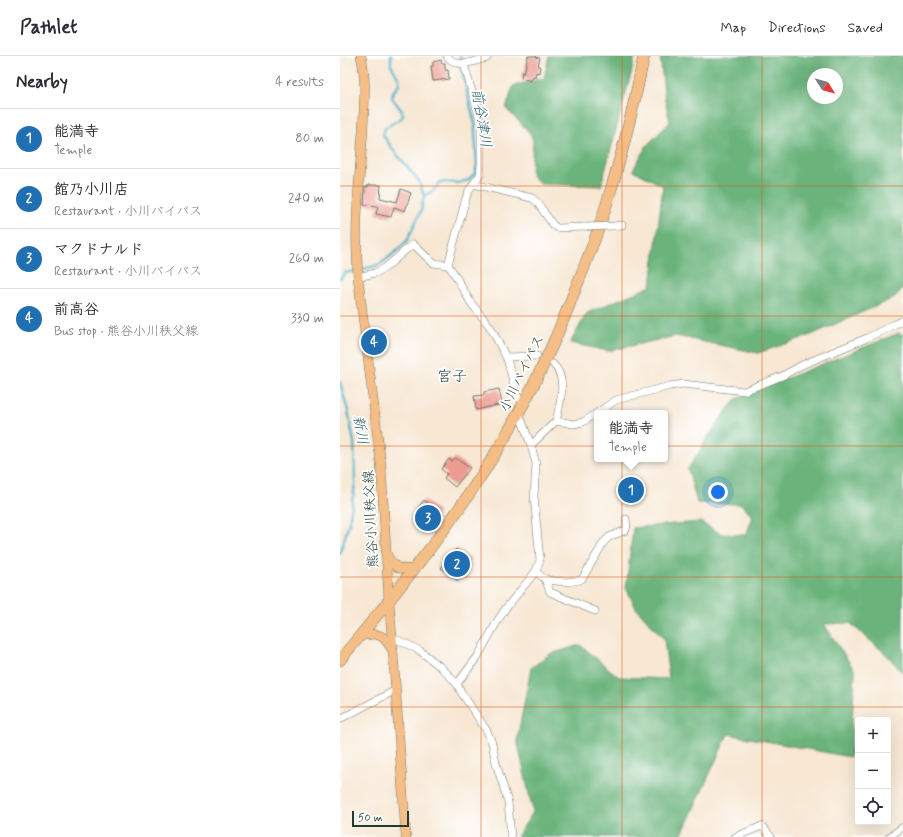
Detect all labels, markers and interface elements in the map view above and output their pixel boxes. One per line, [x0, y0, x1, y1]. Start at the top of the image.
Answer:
text: Pathlet [20, 15, 77, 40]
text: Map [720, 19, 746, 37]
text: Directions [768, 19, 826, 37]
text: Saved [848, 19, 883, 37]
north arrow [807, 68, 843, 104]
text: Nearby [16, 71, 68, 93]
text: 4 results [275, 74, 324, 91]
water label: 前谷津川 [466, 87, 496, 149]
text: 能満寺 [54, 122, 99, 142]
text: 1 [26, 130, 32, 147]
text: 80 m [295, 130, 324, 147]
text: Temple [54, 142, 92, 159]
text: 館乃小川店 [54, 180, 129, 200]
text: 2 [26, 190, 32, 207]
text: 240 m [288, 190, 324, 207]
text: Restaurant · 小川バイパス [54, 203, 202, 220]
text: マクドナルド [54, 240, 143, 260]
text: 3 [26, 250, 32, 267]
text: 260 m [289, 250, 324, 267]
text: Restaurant · 小川バイパス [54, 263, 202, 280]
text: 前高谷 [54, 300, 99, 320]
text: 4 [25, 310, 33, 327]
text: 330 m [291, 310, 324, 327]
text: Bus stop · 熊谷小川秩父線 [54, 323, 198, 340]
pin: 4 [361, 327, 387, 357]
street label: 小川バイパス [495, 332, 548, 415]
district label: 宮子 [437, 367, 467, 387]
popup [594, 410, 668, 462]
water label: 新川 [348, 414, 372, 447]
text: 能満寺 [608, 419, 654, 439]
text: Temple [608, 439, 647, 456]
street label: 熊谷小川秩父線 [359, 470, 383, 568]
pin: 1 [618, 475, 644, 505]
your location [708, 482, 728, 502]
pin: 3 [415, 503, 441, 533]
pin: 2 [444, 549, 470, 579]
map controls [855, 717, 891, 825]
button: + [855, 717, 891, 753]
button: − [855, 753, 891, 789]
button: locate [855, 789, 891, 825]
scale bar [352, 809, 409, 828]
text: 50 m [358, 811, 383, 825]

